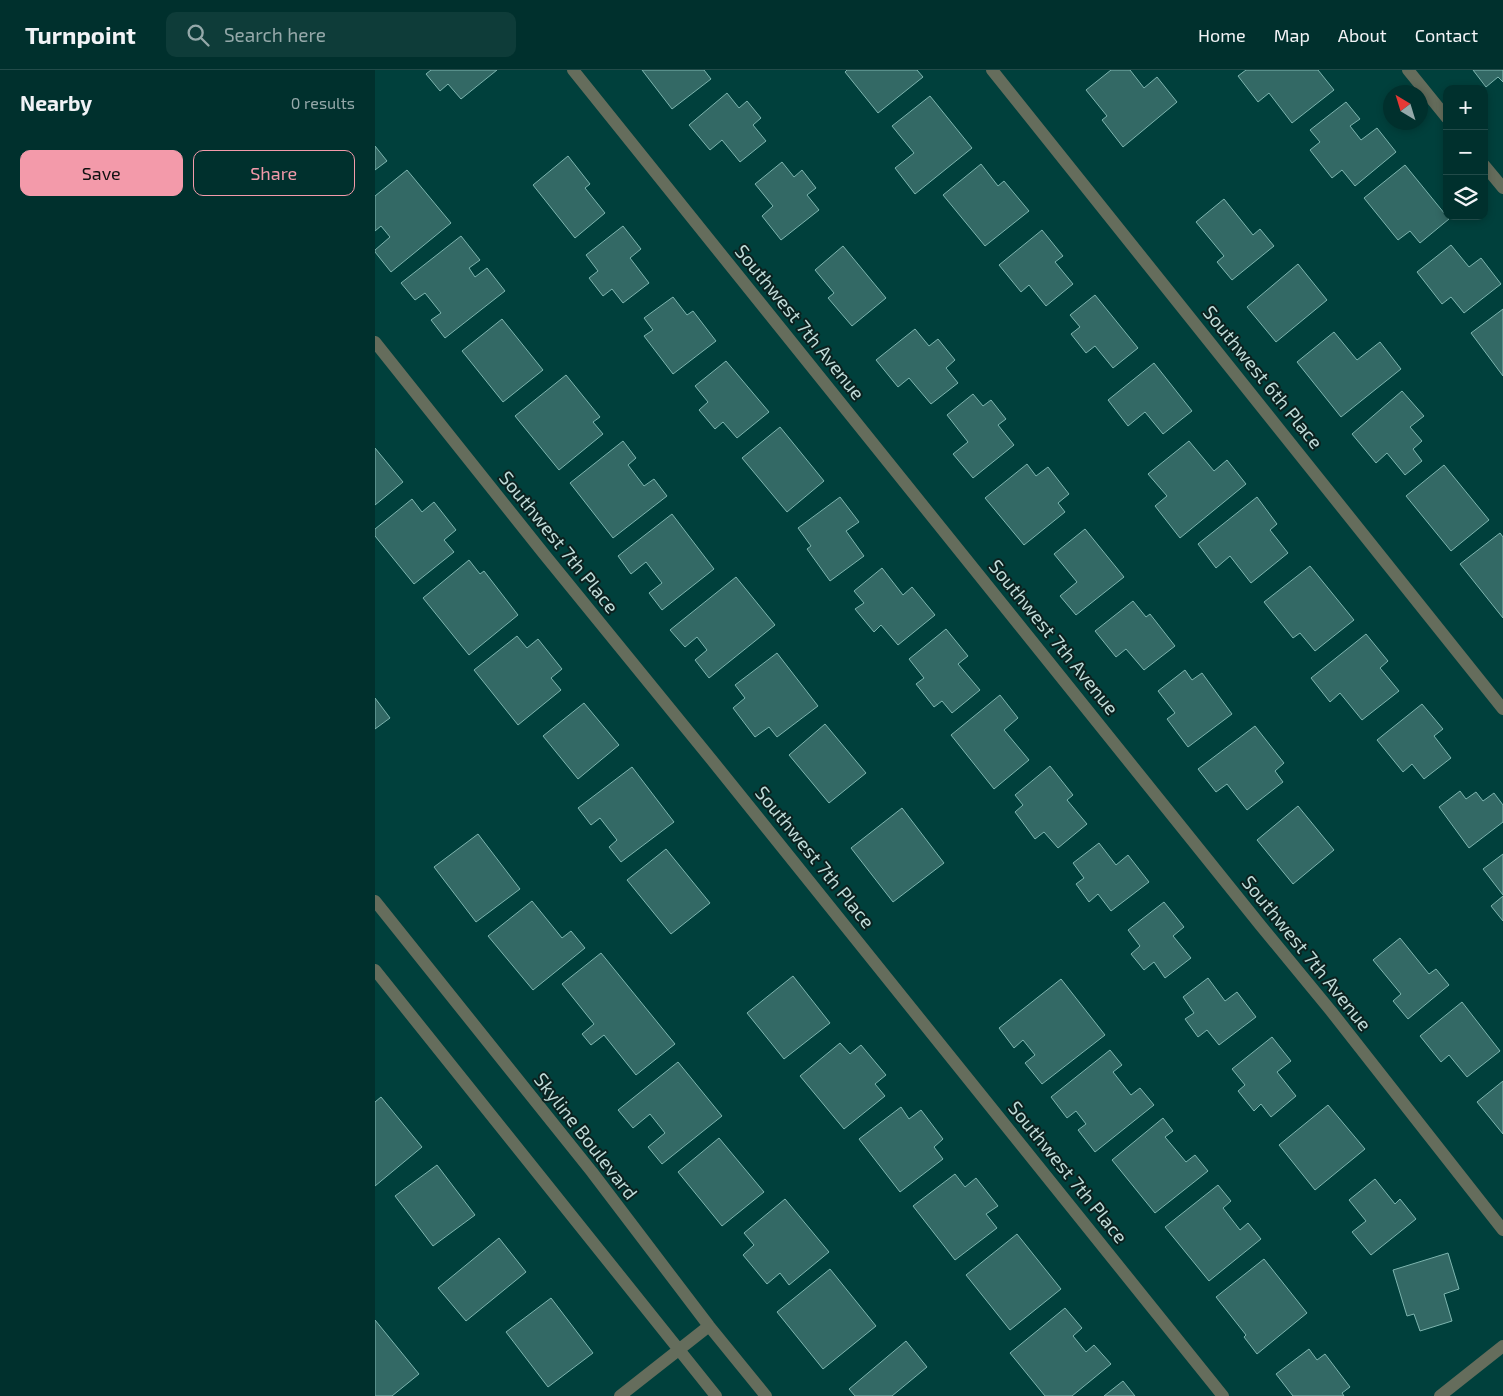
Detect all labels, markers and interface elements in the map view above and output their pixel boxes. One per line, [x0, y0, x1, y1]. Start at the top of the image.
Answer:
search box [166, 12, 516, 57]
text: Turnpoint [25, 20, 136, 49]
icon: search [184, 21, 212, 49]
text: Search here [224, 23, 326, 46]
text: Home [1198, 24, 1246, 46]
text: Map [1274, 24, 1310, 46]
text: About [1338, 24, 1387, 46]
text: Contact [1415, 24, 1478, 46]
north arrow [1383, 85, 1428, 130]
map controls [1443, 85, 1488, 220]
button: + [1443, 85, 1488, 130]
text: Nearby [20, 90, 92, 115]
text: 0 results [291, 93, 355, 112]
button: − [1443, 130, 1488, 175]
button: Save [20, 150, 183, 196]
button: Share [193, 150, 355, 196]
button: layers [1443, 175, 1488, 220]
street label: Southwest 7th Avenue [731, 239, 870, 404]
street label: Southwest 6th Place [1199, 300, 1328, 453]
street label: Southwest 7th Place [495, 466, 624, 617]
street label: Southwest 7th Avenue [985, 554, 1124, 719]
street label: Southwest 7th Place [751, 781, 880, 932]
street label: Southwest 7th Avenue [1238, 870, 1377, 1035]
street label: Skyline Boulevard [530, 1068, 643, 1204]
street label: Southwest 7th Place [1004, 1096, 1133, 1247]

